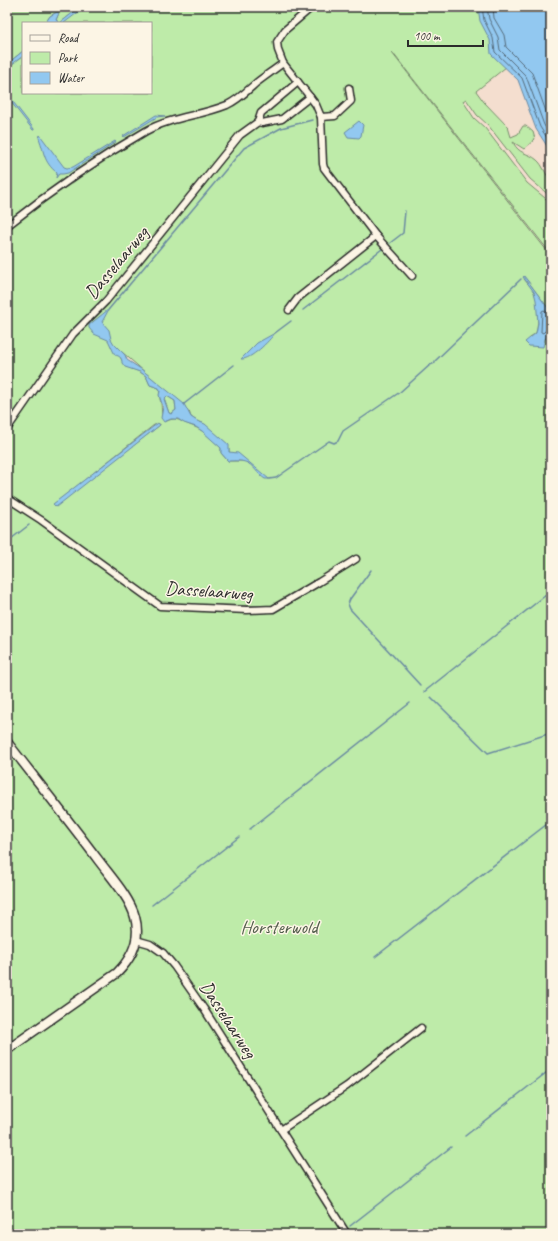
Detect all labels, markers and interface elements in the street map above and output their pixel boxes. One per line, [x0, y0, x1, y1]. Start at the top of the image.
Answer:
legend [22, 22, 152, 94]
scale bar [408, 22, 483, 48]
text: 100 m [414, 28, 441, 44]
text: Road [58, 30, 80, 46]
text: Park [58, 50, 79, 66]
text: Water [58, 70, 86, 86]
street label: Dasselaarweg [80, 221, 155, 304]
street label: Dasselaarweg [165, 576, 255, 606]
park label: Horsterwold [240, 915, 321, 939]
street label: Dasselaarweg [194, 976, 263, 1064]

